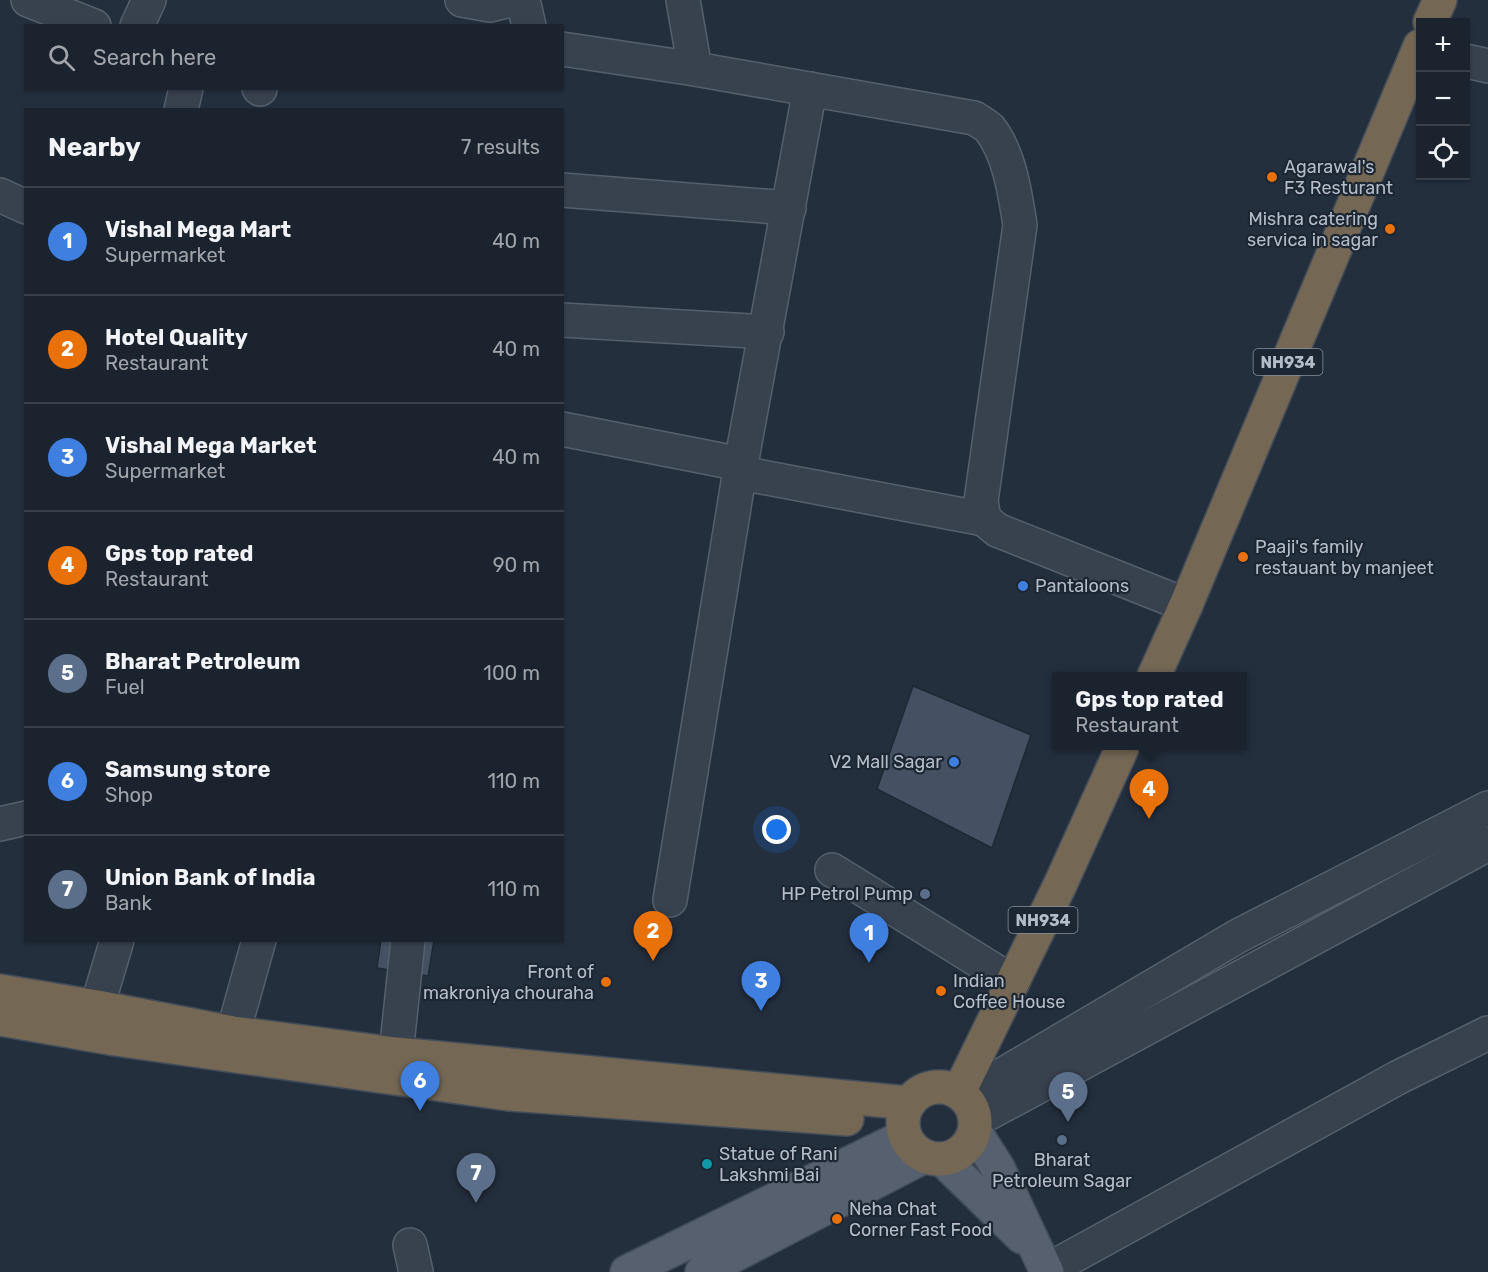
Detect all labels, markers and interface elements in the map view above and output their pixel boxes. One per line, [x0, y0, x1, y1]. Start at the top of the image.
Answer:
map controls [1416, 18, 1470, 180]
button: + [1416, 18, 1470, 72]
search box [24, 24, 564, 90]
icon: search [45, 41, 78, 74]
text: Search here [93, 44, 216, 71]
button: − [1416, 72, 1470, 126]
button: locate [1416, 126, 1470, 180]
text: Nearby [48, 132, 141, 163]
text: 7 results [461, 135, 540, 159]
place label: Agarawal's F3 Resturant [1284, 156, 1393, 199]
marker: Agarawal's F3 Resturant [1265, 170, 1279, 184]
place label: Mishra catering servica in sagar [1247, 208, 1378, 251]
text: Vishal Mega Mart [105, 216, 291, 243]
marker: Mishra catering servica in sagar [1383, 222, 1397, 236]
text: 1 [63, 229, 72, 253]
text: 40 m [492, 229, 540, 253]
text: Supermarket [105, 243, 225, 267]
text: Hotel Quality [105, 324, 248, 351]
text: 2 [61, 337, 74, 361]
text: 40 m [492, 337, 540, 361]
road number: NH934 [1254, 349, 1322, 375]
text: Restaurant [105, 351, 209, 375]
text: Vishal Mega Market [105, 432, 316, 459]
text: 3 [61, 445, 74, 469]
text: 40 m [492, 445, 540, 469]
text: Supermarket [105, 459, 225, 483]
place label: Paaji's family restauant by manjeet [1255, 536, 1434, 579]
text: Gps top rated [105, 540, 253, 567]
marker: Paaji's family restauant by manjeet [1236, 550, 1250, 564]
text: 4 [61, 553, 74, 577]
text: 90 m [493, 553, 540, 577]
text: Restaurant [105, 567, 209, 591]
place label: Pantaloons [1035, 575, 1129, 597]
marker: Pantaloons [1016, 579, 1030, 593]
text: Bharat Petroleum [105, 648, 300, 675]
text: 5 [61, 661, 74, 685]
text: 100 m [483, 661, 540, 685]
popup [1052, 672, 1247, 750]
text: Fuel [105, 675, 145, 699]
text: Gps top rated [1075, 686, 1224, 713]
text: Restaurant [1075, 713, 1179, 737]
place label: V2 Mall Sagar [829, 751, 942, 773]
marker: V2 Mall Sagar [947, 755, 961, 769]
text: Samsung store [105, 756, 271, 783]
text: 6 [61, 769, 74, 793]
text: 110 m [488, 769, 540, 793]
pin: 4 [1130, 770, 1168, 819]
text: Shop [105, 783, 153, 807]
your location [762, 815, 791, 844]
text: Union Bank of India [105, 864, 316, 891]
text: 7 [62, 877, 73, 901]
text: 110 m [488, 877, 540, 901]
place label: HP Petrol Pump [781, 883, 913, 905]
marker: HP Petrol Pump [918, 887, 932, 901]
text: Bank [105, 891, 152, 915]
road number: NH934 [1008, 907, 1078, 933]
pin: 2 [634, 912, 672, 961]
pin: 1 [850, 914, 888, 963]
place label: Front of makroniya chouraha [423, 961, 594, 1004]
pin: 3 [742, 962, 780, 1011]
place label: Indian Coffee House [953, 970, 1065, 1013]
marker: Front of makroniya chouraha [599, 975, 613, 989]
marker: Indian Coffee House [934, 984, 948, 998]
pin: 6 [400, 1062, 440, 1111]
pin: 5 [1048, 1072, 1088, 1122]
marker: Bharat Petroleum Sagar [1055, 1133, 1069, 1147]
place label: Statue of Rani Lakshmi Bai [719, 1143, 838, 1186]
place label: Bharat Petroleum Sagar [992, 1149, 1132, 1192]
pin: 7 [456, 1154, 496, 1203]
marker: Statue of Rani Lakshmi Bai [700, 1157, 714, 1171]
place label: Neha Chat Corner Fast Food [849, 1198, 992, 1241]
marker: Neha Chat Corner Fast Food [830, 1212, 844, 1226]

